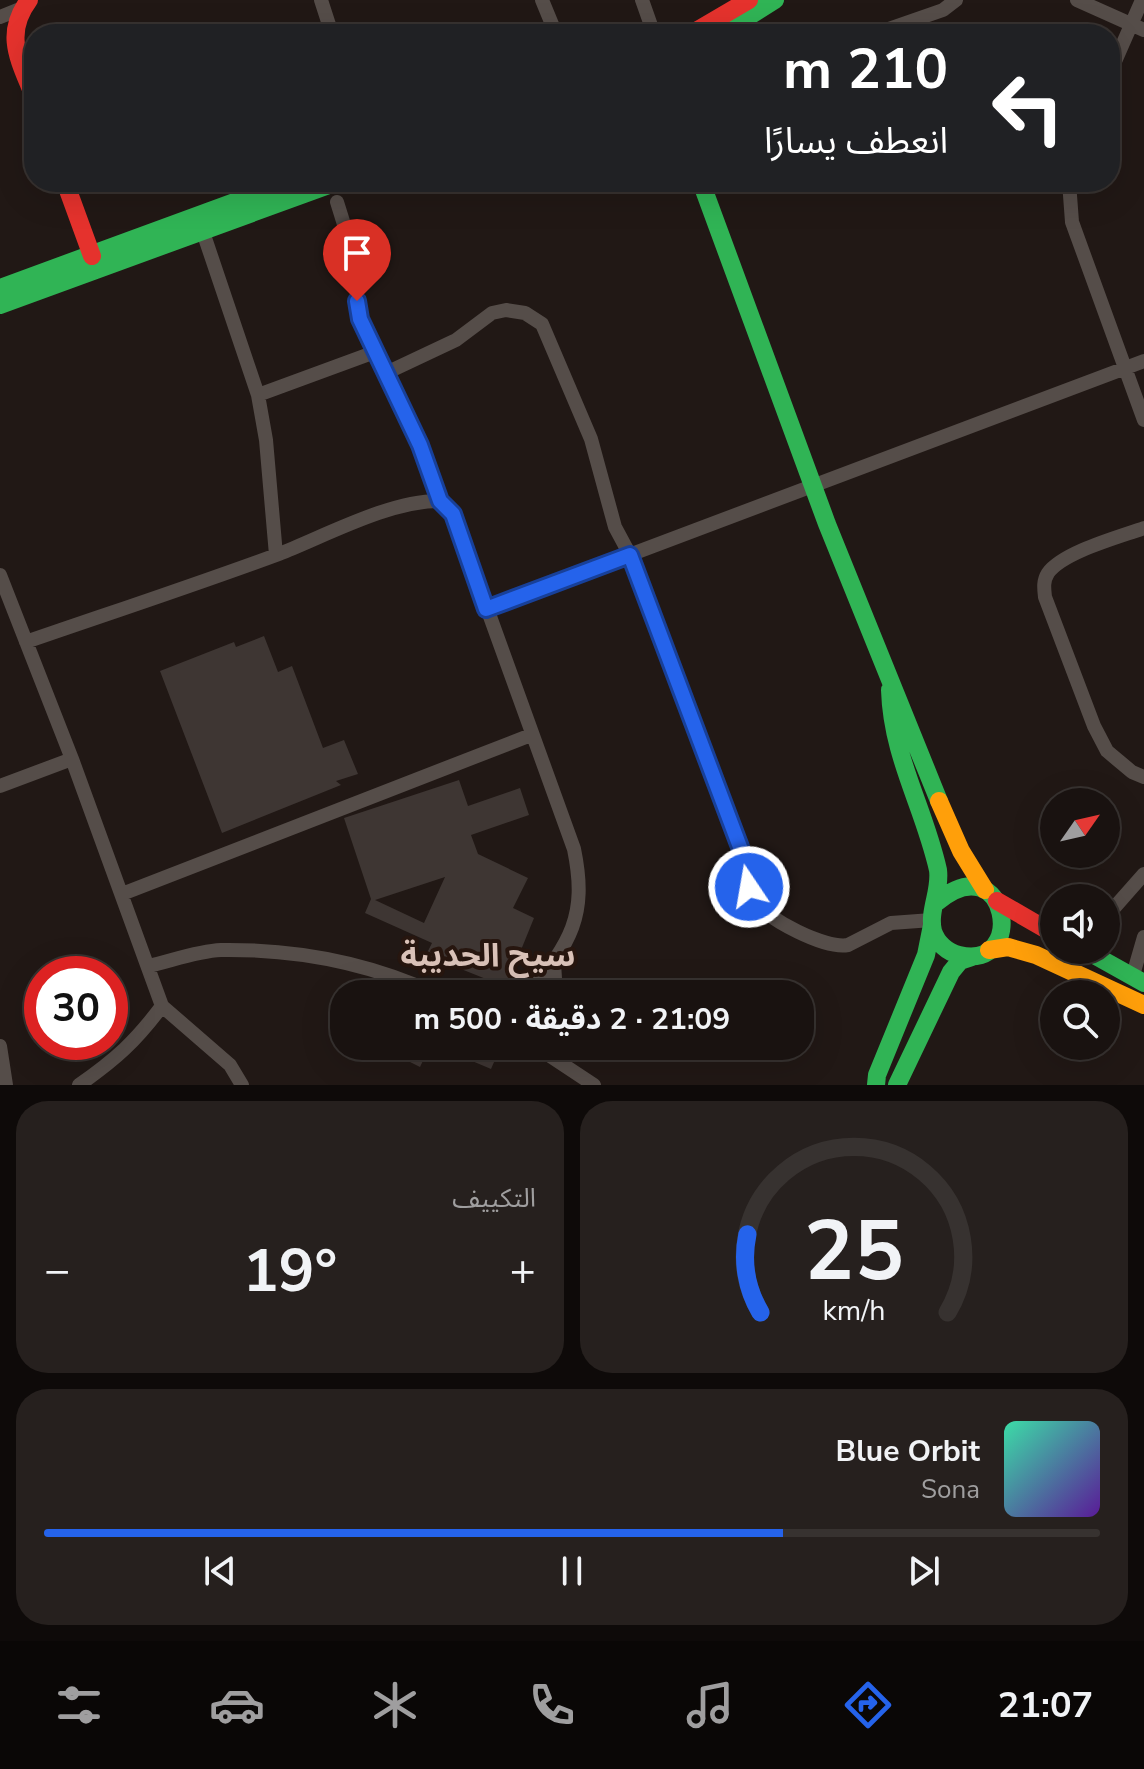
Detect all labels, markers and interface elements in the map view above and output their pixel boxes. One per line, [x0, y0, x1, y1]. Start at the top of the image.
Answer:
text: 210 m [783, 31, 948, 108]
icon: left [976, 56, 1080, 160]
text: انعطف يسارًا [764, 117, 948, 166]
pin [323, 219, 391, 301]
icon: arrive [335, 231, 379, 275]
north arrow [1040, 788, 1120, 868]
map controls [1040, 788, 1120, 1060]
position arrow [707, 845, 791, 929]
button: sound [1040, 884, 1120, 964]
district label: سيح الحديبة [401, 934, 575, 979]
speed limit sign: 30 [24, 956, 128, 1060]
button: search [1040, 980, 1120, 1060]
text: 21:09 · 2 دقيقة · 500 m [414, 999, 730, 1040]
text: التكييف [452, 1181, 536, 1216]
text: 25 [804, 1195, 904, 1308]
text: 19° [243, 1230, 337, 1312]
text: − [44, 1241, 70, 1301]
text: + [510, 1241, 536, 1301]
text: km/h [823, 1291, 885, 1330]
text: Blue Orbit [836, 1431, 980, 1472]
text: Sona [921, 1472, 980, 1507]
icon: previous [198, 1549, 242, 1593]
icon: pause [550, 1549, 594, 1593]
icon: next [902, 1549, 946, 1593]
icon: filters [51, 1677, 107, 1733]
icon: car [209, 1677, 265, 1733]
icon: climate [367, 1677, 423, 1733]
icon: phone [524, 1677, 580, 1733]
icon: music [682, 1677, 738, 1733]
icon: directions [840, 1677, 896, 1733]
text: 21:07 [998, 1681, 1093, 1730]

